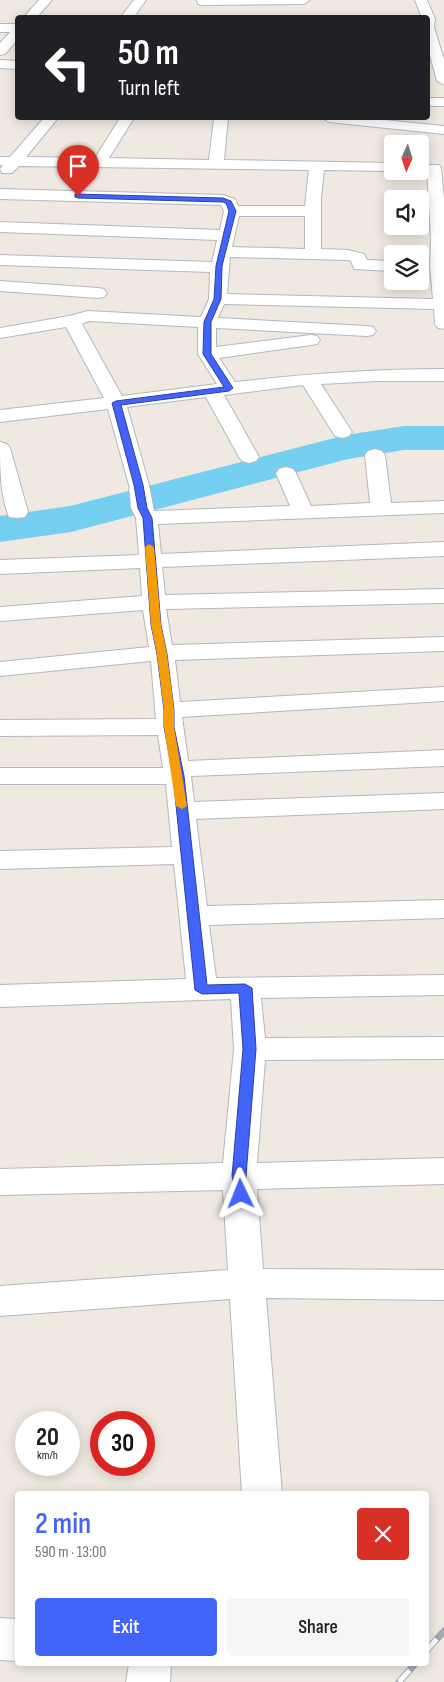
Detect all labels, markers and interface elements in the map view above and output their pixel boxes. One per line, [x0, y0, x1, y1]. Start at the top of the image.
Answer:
text: 50 m [118, 32, 179, 75]
icon: left [35, 35, 100, 100]
text: Turn left [118, 75, 180, 102]
north arrow [384, 135, 429, 180]
map controls [384, 135, 429, 290]
pin [57, 145, 99, 196]
icon: arrive [64, 152, 92, 180]
button: sound [384, 190, 429, 235]
button: layers [384, 245, 429, 290]
position arrow [214, 1167, 266, 1219]
speed limit sign: 30 [90, 1411, 155, 1476]
text: 20 [36, 1422, 59, 1453]
text: km/h [37, 1448, 58, 1463]
text: 2 min [35, 1506, 91, 1542]
button: close [357, 1508, 409, 1560]
text: 590 m · 13:00 [35, 1543, 106, 1562]
button: Exit [35, 1598, 217, 1656]
button: Share [227, 1598, 409, 1656]

